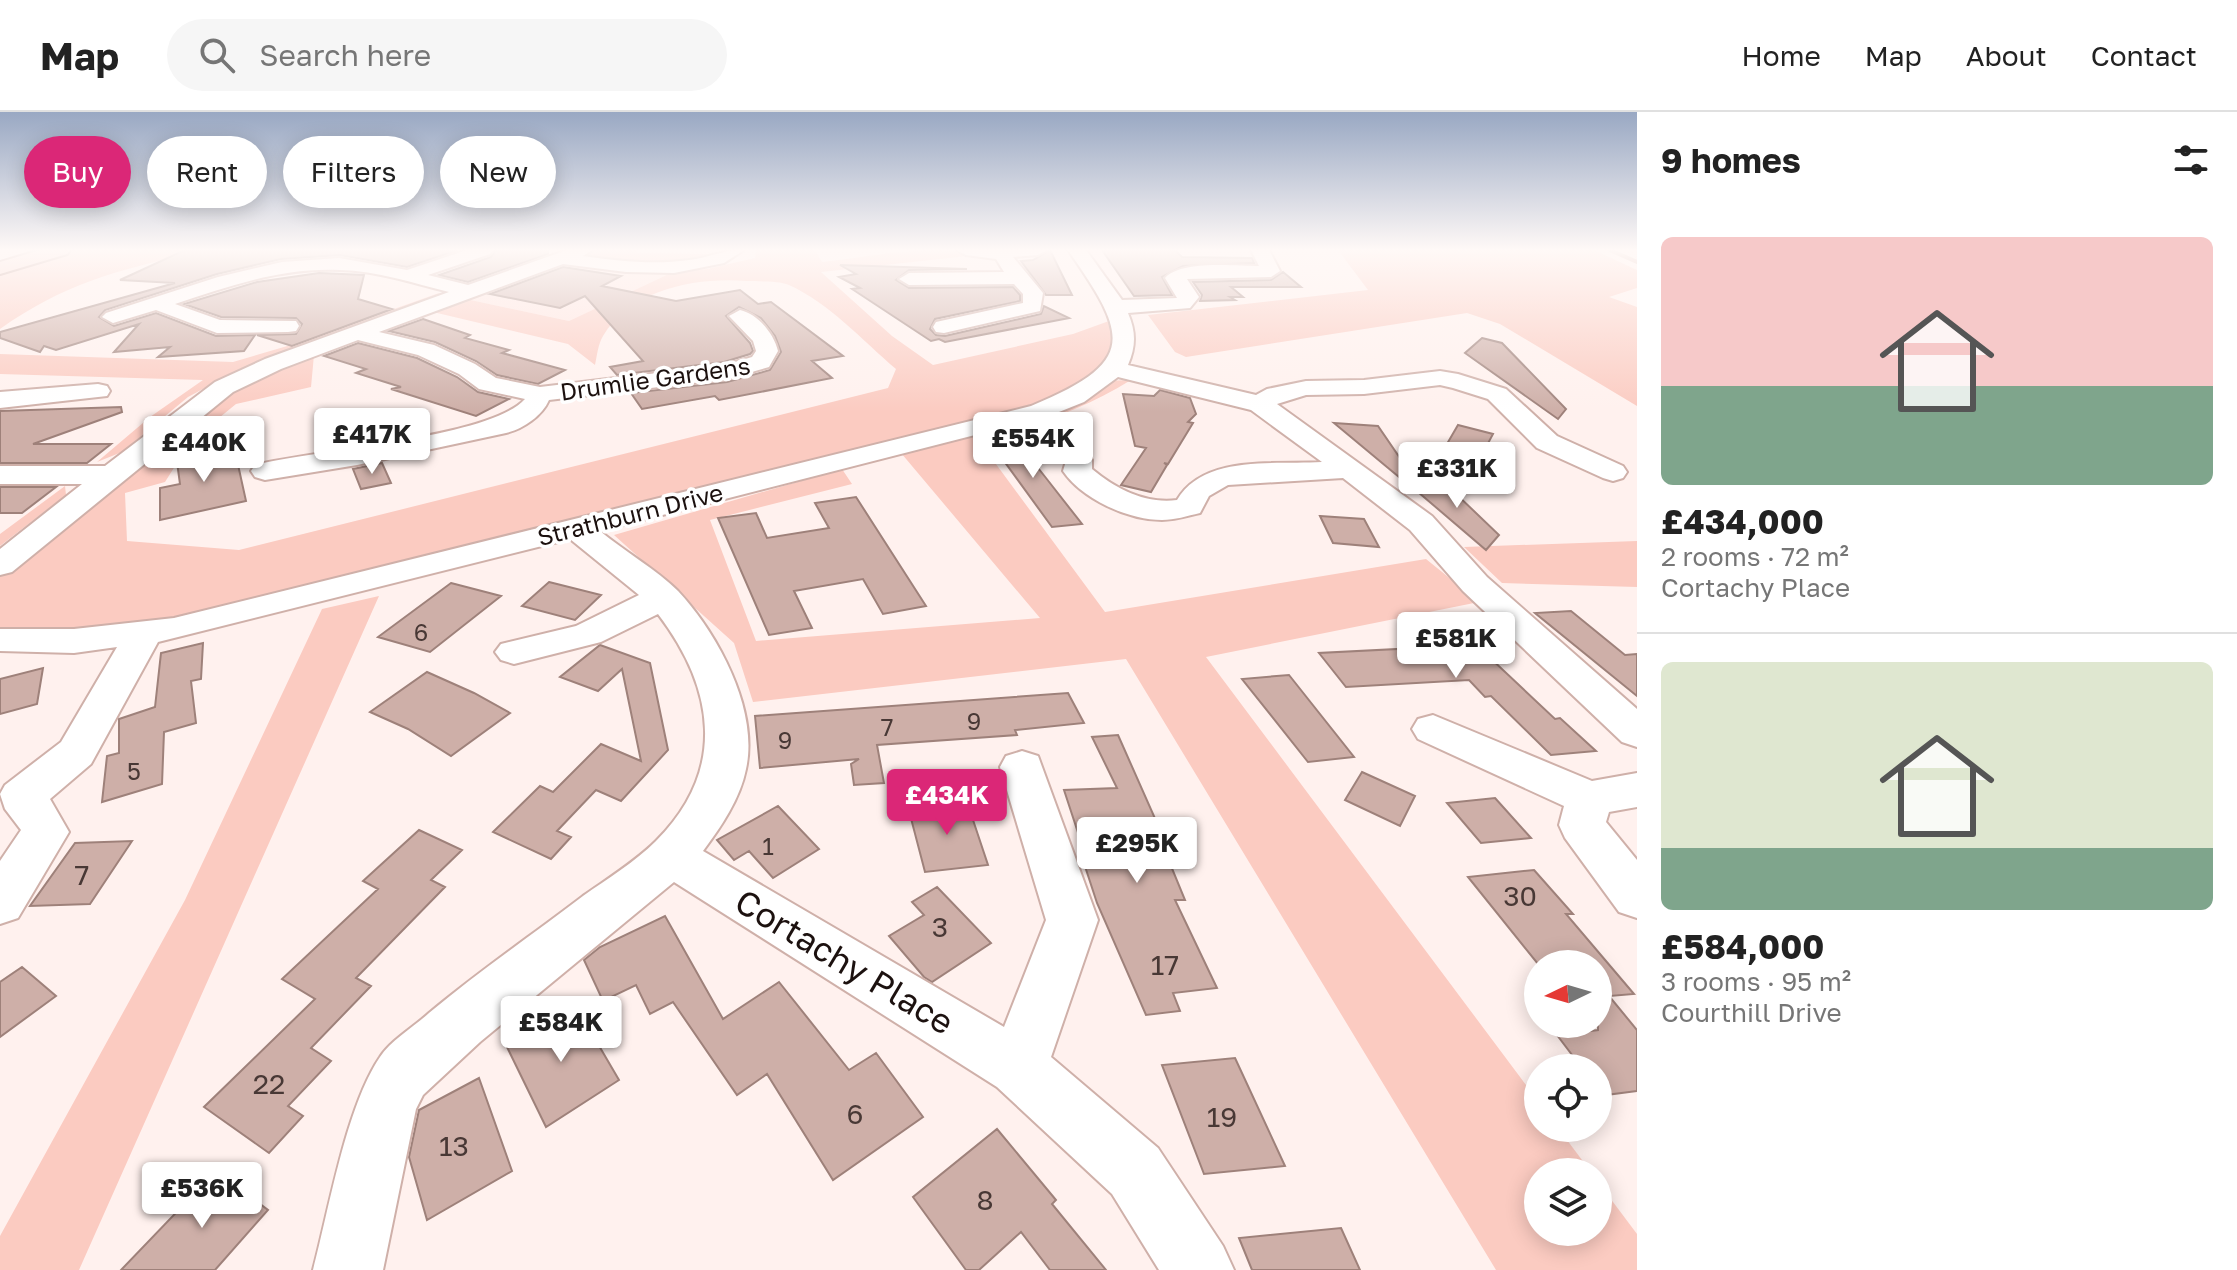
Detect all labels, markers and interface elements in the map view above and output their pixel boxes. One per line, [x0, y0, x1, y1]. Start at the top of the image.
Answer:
search box [167, 19, 727, 91]
text: Map [40, 33, 119, 78]
icon: search [195, 33, 239, 77]
text: Search here [259, 37, 431, 73]
text: Home [1742, 39, 1821, 72]
text: Map [1865, 39, 1922, 72]
text: About [1966, 39, 2047, 72]
text: Contact [2091, 39, 2197, 72]
chip: Buy [24, 136, 131, 208]
chip: Rent [147, 136, 267, 208]
chip: Filters [283, 136, 424, 208]
chip: New [440, 136, 556, 208]
icon: filters [2169, 138, 2213, 182]
text: 9 homes [1661, 140, 1801, 180]
icon: home [1865, 289, 2009, 433]
street label: Drumlie Gardens [558, 350, 752, 406]
pin: £417K [316, 408, 428, 476]
pin: £554K [977, 412, 1089, 480]
pin: £440K [148, 416, 260, 484]
text: £417K [332, 418, 412, 449]
text: £554K [991, 422, 1075, 453]
text: £440K [161, 426, 247, 457]
pin: £331K [1401, 442, 1513, 510]
text: £331K [1416, 452, 1498, 483]
street label: Strathburn Drive [534, 477, 726, 551]
text: £434,000 [1661, 501, 1824, 541]
text: 2 rooms · 72 m² [1661, 541, 1849, 572]
text: Cortachy Place [1661, 572, 1850, 603]
pin: £581K [1400, 612, 1512, 680]
house number: 6 [414, 617, 428, 646]
text: £581K [1415, 622, 1497, 653]
house number: 9 [967, 706, 981, 735]
house number: 7 [881, 712, 893, 741]
icon: home [1865, 714, 2009, 858]
house number: 9 [778, 725, 792, 754]
house number: 5 [127, 756, 141, 785]
pin: £434K [891, 769, 1003, 837]
text: £434K [905, 779, 989, 810]
pin: £295K [1081, 817, 1193, 885]
text: £295K [1095, 827, 1179, 858]
house number: 1 [762, 831, 774, 860]
house number: 7 [75, 858, 89, 891]
house number: 30 [1503, 879, 1537, 912]
street label: Cortachy Place [729, 880, 961, 1042]
house number: 3 [932, 910, 948, 943]
text: £584,000 [1661, 926, 1824, 966]
house number: 17 [1151, 948, 1179, 981]
north arrow [1524, 950, 1612, 1038]
map controls [1524, 950, 1612, 1246]
text: 3 rooms · 95 m² [1661, 966, 1851, 997]
pin: £584K [505, 996, 617, 1064]
text: Courthill Drive [1661, 997, 1842, 1028]
text: £584K [519, 1006, 603, 1037]
button: locate [1524, 1054, 1612, 1142]
house number: 22 [253, 1067, 285, 1100]
house number: 6 [847, 1097, 863, 1130]
house number: 19 [1207, 1100, 1237, 1133]
house number: 13 [439, 1129, 469, 1162]
button: layers [1524, 1158, 1612, 1246]
pin: £536K [146, 1162, 258, 1230]
text: £536K [160, 1172, 244, 1203]
house number: 8 [976, 1183, 994, 1216]

